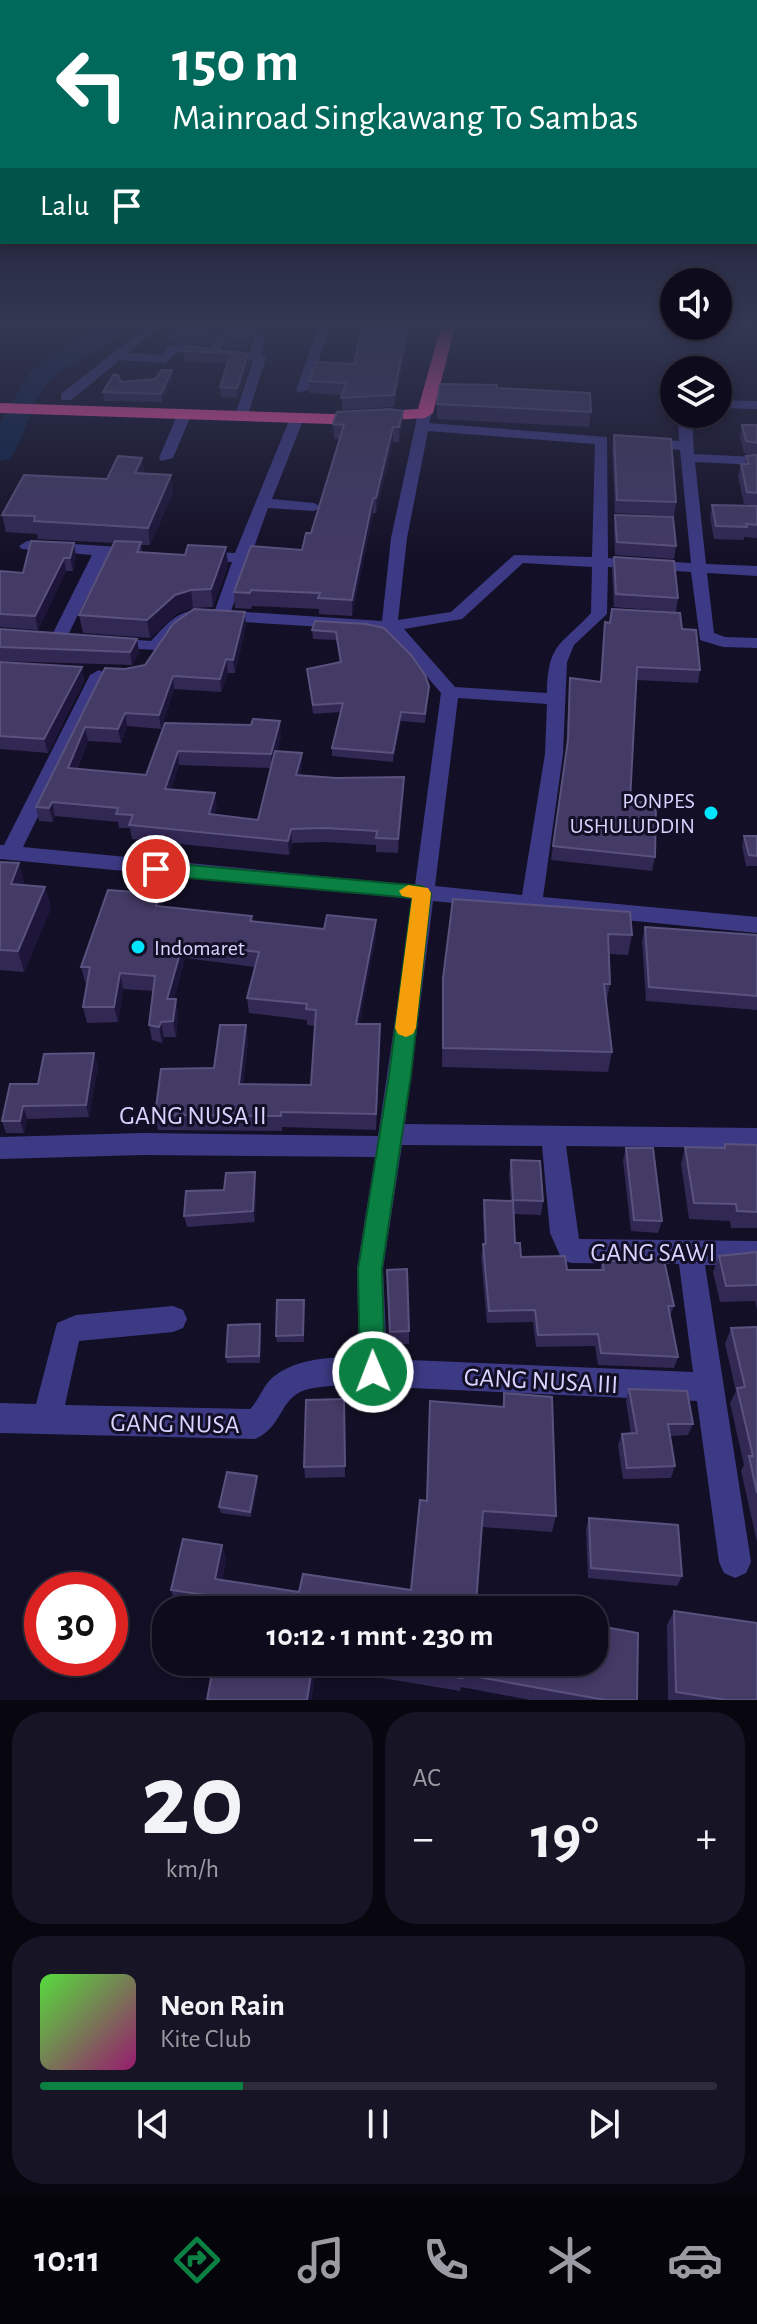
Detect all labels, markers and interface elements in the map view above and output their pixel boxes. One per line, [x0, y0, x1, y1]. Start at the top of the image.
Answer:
icon: left [40, 32, 144, 136]
text: 150 m [172, 35, 299, 91]
text: Mainroad Singkawang To Sambas [172, 100, 638, 136]
icon: arrive [105, 184, 149, 228]
text: Lalu [40, 191, 89, 221]
map controls [660, 268, 732, 428]
button: sound [660, 268, 732, 340]
button: layers [660, 356, 732, 428]
place label: PONPES USHULUDDIN [570, 790, 695, 837]
marker: PONPES USHULUDDIN [702, 804, 720, 822]
pin [122, 835, 190, 903]
icon: arrive [134, 847, 178, 891]
place label: Indomaret [154, 937, 245, 959]
marker: Indomaret [129, 938, 147, 956]
street label: GANG NUSA II [119, 1103, 267, 1129]
street label: GANG SAWI [591, 1240, 715, 1266]
position arrow [331, 1330, 415, 1414]
street label: GANG NUSA III [463, 1364, 619, 1398]
street label: GANG NUSA [110, 1410, 240, 1438]
speed limit sign: 30 [24, 1572, 128, 1676]
text: 10:12 · 1 mnt · 230 m [267, 1621, 493, 1651]
text: 20 [141, 1750, 244, 1854]
text: AC [413, 1765, 441, 1791]
text: 19° [531, 1809, 599, 1869]
text: − [413, 1817, 434, 1861]
text: + [696, 1817, 717, 1861]
text: km/h [165, 1856, 219, 1882]
text: Neon Rain [160, 1991, 285, 2021]
text: Kite Club [160, 2026, 251, 2052]
icon: previous [131, 2102, 175, 2146]
icon: pause [356, 2102, 400, 2146]
icon: next [582, 2102, 626, 2146]
icon: directions [169, 2232, 225, 2288]
icon: music [293, 2232, 349, 2288]
icon: phone [418, 2232, 474, 2288]
icon: climate [542, 2232, 598, 2288]
icon: car [667, 2232, 723, 2288]
text: 10:11 [34, 2242, 100, 2278]

